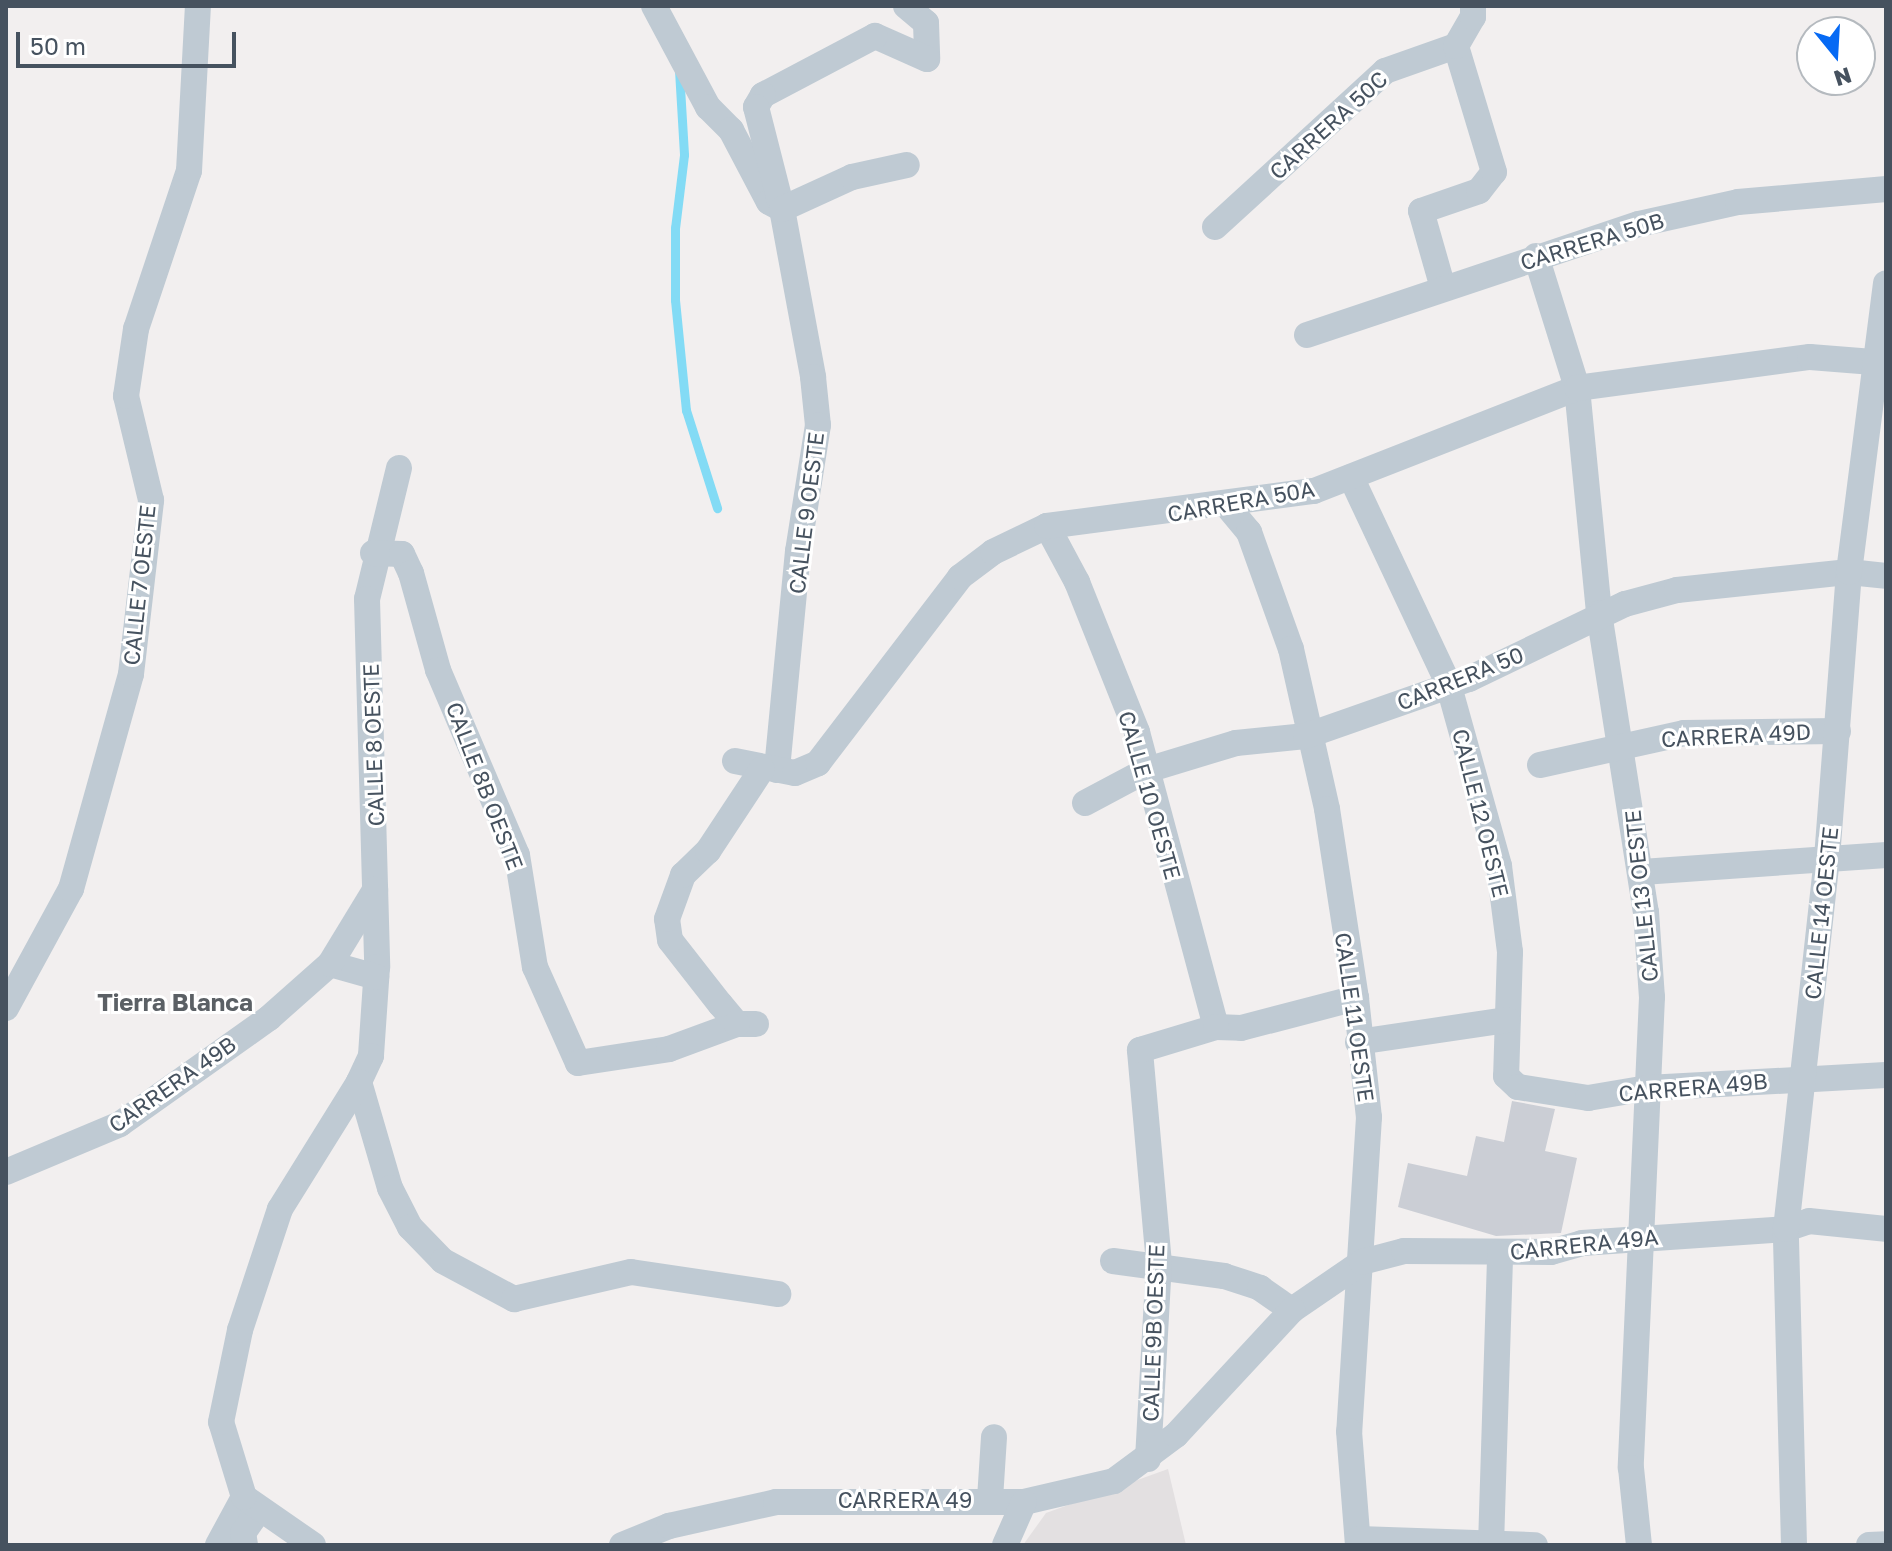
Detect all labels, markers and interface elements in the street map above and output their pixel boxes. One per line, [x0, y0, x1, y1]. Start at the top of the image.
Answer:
scale bar [20, 16, 240, 66]
north arrow [1796, 16, 1876, 96]
text: 50 m [30, 31, 86, 60]
text: N [1831, 62, 1855, 93]
street label: CARRERA 50C [1264, 65, 1392, 185]
street label: CARRERA 50B [1517, 207, 1667, 275]
street label: CALLE 9 OESTE [783, 431, 829, 595]
street label: CARRERA 50A [1165, 475, 1317, 527]
street label: CALLE 7 OESTE [117, 504, 161, 666]
street label: CARRERA 50 [1393, 641, 1527, 715]
street label: CALLE 8 OESTE [357, 663, 389, 827]
street label: CALLE 8B OESTE [441, 698, 529, 874]
street label: CALLE 10 OESTE [1113, 708, 1187, 882]
street label: CARRERA 49D [1660, 718, 1812, 752]
street label: CALLE 12 OESTE [1447, 726, 1515, 900]
street label: CALLE 13 OESTE [1619, 809, 1663, 983]
street label: CALLE 14 OESTE [1799, 825, 1843, 1001]
street label: CALLE 11 OESTE [1330, 931, 1380, 1103]
district label: Tierra Blanca [97, 988, 253, 1016]
street label: CARRERA 49B [103, 1030, 241, 1138]
street label: CARRERA 49B [1617, 1067, 1769, 1107]
street label: CARRERA 49A [1508, 1223, 1660, 1265]
street label: CALLE 9B OESTE [1137, 1244, 1169, 1422]
street label: CARRERA 49 [838, 1487, 972, 1513]

